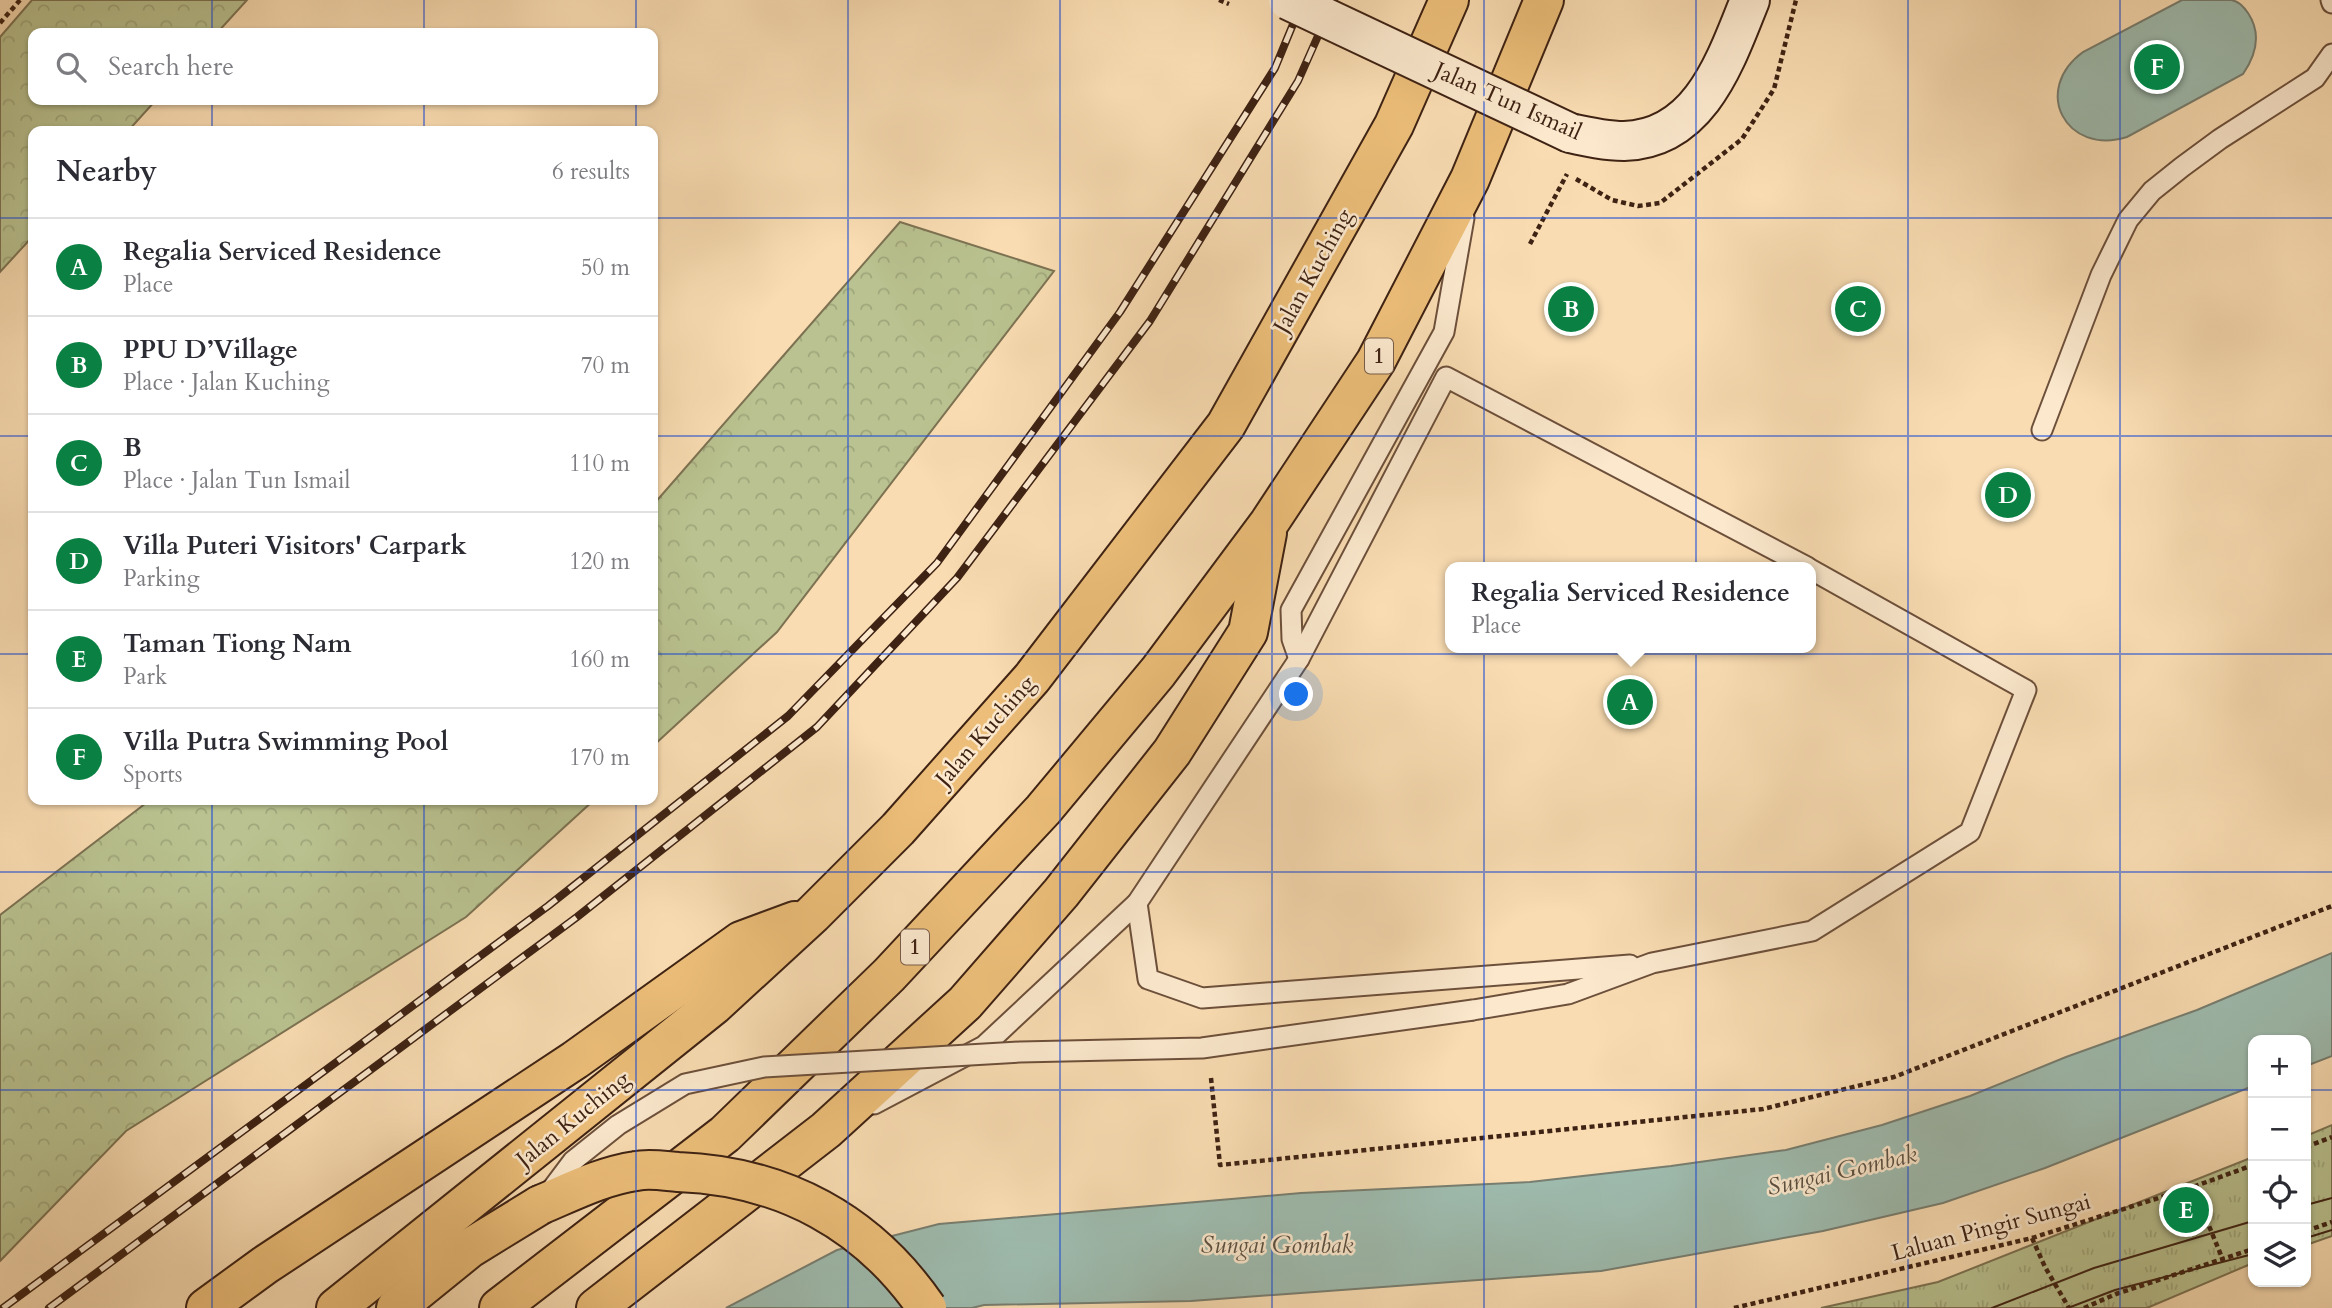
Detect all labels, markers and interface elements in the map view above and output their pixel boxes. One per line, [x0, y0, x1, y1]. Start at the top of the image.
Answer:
search box [28, 28, 658, 105]
pin: F [2134, 41, 2180, 93]
icon: search [52, 48, 90, 86]
text: Search here [108, 49, 234, 84]
street label: Jalan Tun Ismail [1426, 53, 1587, 148]
text: Nearby [56, 151, 157, 192]
text: 6 results [552, 156, 630, 187]
street label: Jalan Kuching [1265, 203, 1360, 342]
text: Regalia Serviced Residence [123, 234, 442, 269]
text: A [70, 252, 88, 283]
text: 50 m [581, 252, 630, 283]
text: Place [123, 269, 173, 300]
pin: B [1548, 283, 1594, 335]
pin: C [1835, 283, 1881, 335]
text: PPU D’Village [123, 332, 298, 367]
road number: 1 [1365, 338, 1393, 374]
text: B [71, 350, 87, 381]
text: 70 m [581, 350, 630, 381]
text: Place · Jalan Kuching [123, 367, 330, 398]
text: B [123, 430, 142, 465]
text: C [70, 448, 88, 479]
text: 110 m [569, 448, 630, 479]
text: Place · Jalan Tun Ismail [123, 465, 350, 496]
pin: D [1985, 469, 2031, 521]
text: Villa Puteri Visitors' Carpark [123, 528, 467, 563]
text: D [69, 546, 89, 577]
text: 120 m [569, 546, 630, 577]
popup [1445, 562, 1816, 653]
text: Parking [123, 563, 200, 594]
text: Regalia Serviced Residence [1471, 575, 1790, 610]
text: Place [1471, 610, 1522, 641]
text: Taman Tiong Nam [123, 626, 351, 661]
text: E [72, 644, 86, 675]
text: 160 m [569, 644, 630, 675]
text: Park [123, 661, 167, 692]
street label: Jalan Kuching [926, 669, 1042, 796]
pin: A [1607, 676, 1653, 728]
your location [1279, 677, 1313, 711]
text: Villa Putra Swimming Pool [123, 724, 448, 759]
text: F [72, 742, 86, 773]
text: 170 m [569, 742, 630, 773]
text: Sports [123, 759, 183, 790]
road number: 1 [901, 930, 929, 964]
map controls [2248, 1035, 2311, 1287]
button: + [2248, 1035, 2311, 1098]
street label: Jalan Kuching [507, 1063, 636, 1176]
button: − [2248, 1098, 2311, 1161]
water label: Sungai Gombak [1764, 1138, 1920, 1204]
button: locate [2248, 1161, 2311, 1224]
pin: E [2163, 1184, 2209, 1236]
street label: Laluan Pingir Sungai [1888, 1185, 2094, 1269]
button: layers [2248, 1224, 2311, 1287]
water label: Sungai Gombak [1201, 1229, 1353, 1262]

